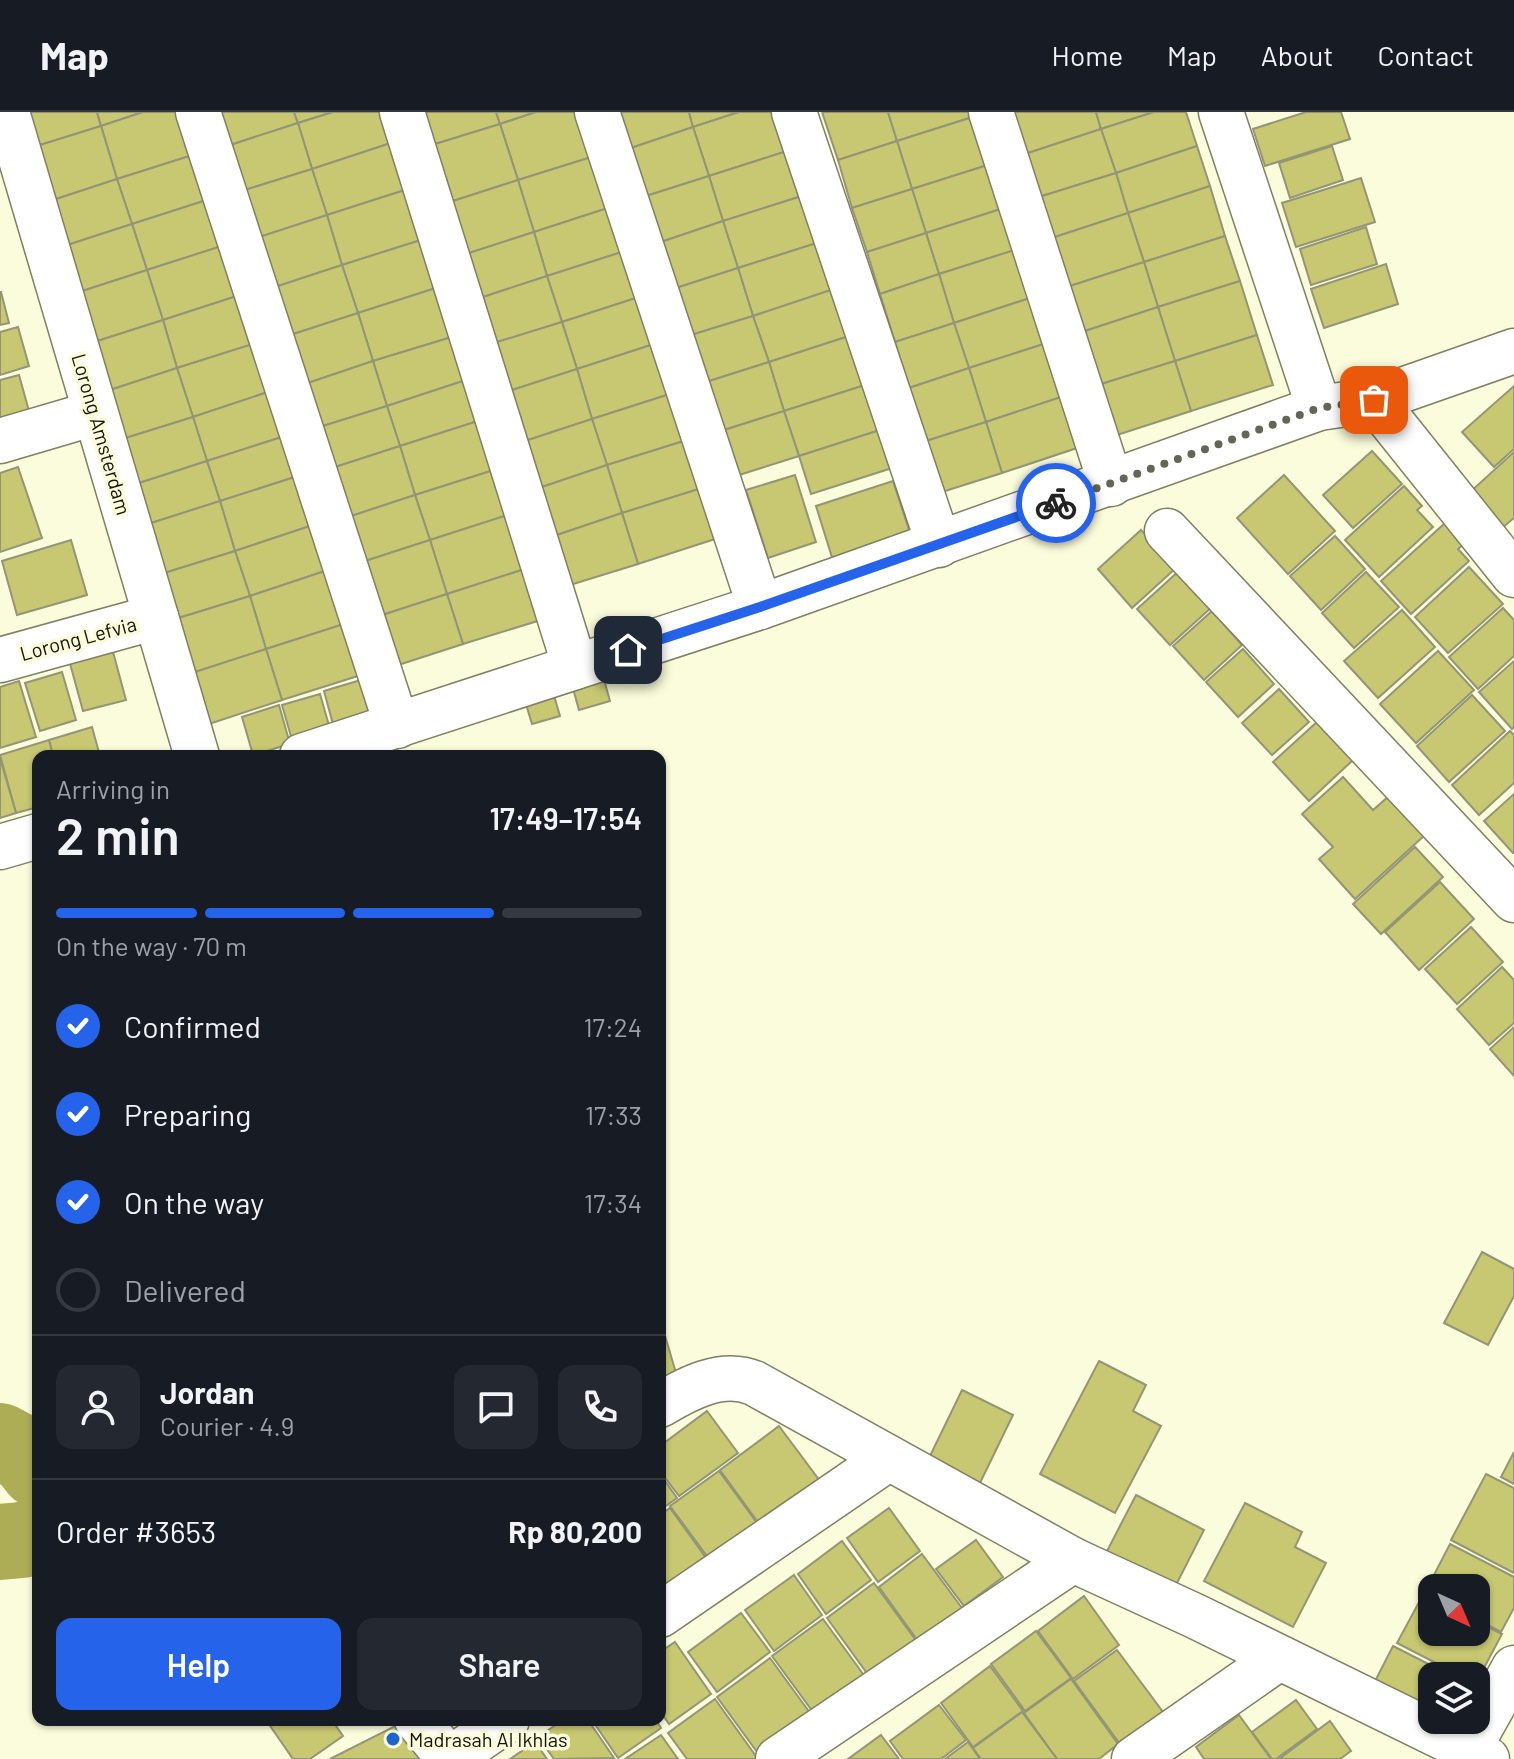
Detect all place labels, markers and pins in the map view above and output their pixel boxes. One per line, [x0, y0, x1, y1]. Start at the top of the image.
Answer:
pin [1340, 366, 1408, 434]
pin [594, 616, 662, 684]
place label: Madrasah Al Ikhlas [409, 1727, 568, 1751]
marker: Madrasah Al Ikhlas [384, 1730, 402, 1748]

